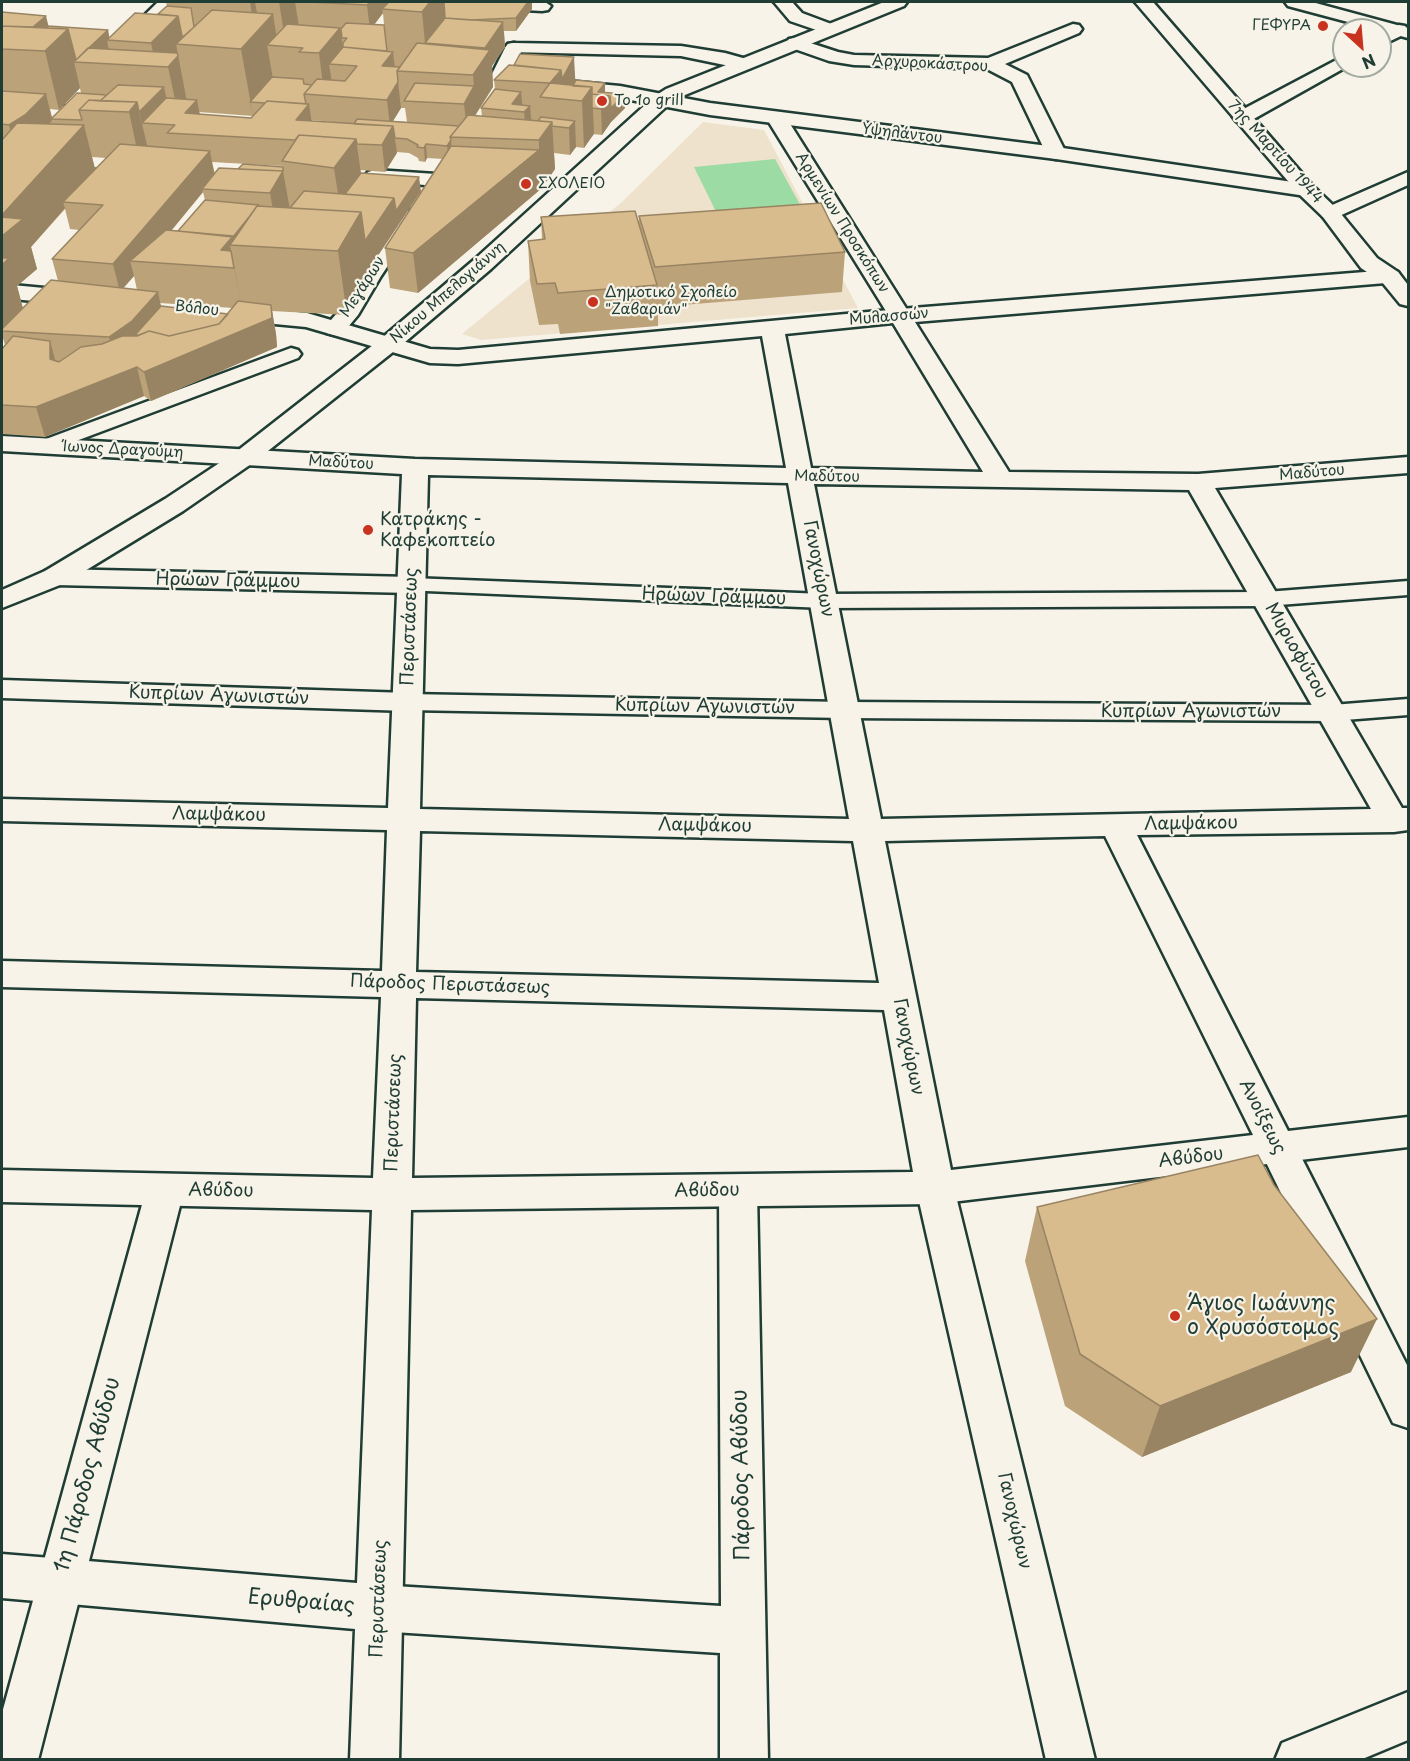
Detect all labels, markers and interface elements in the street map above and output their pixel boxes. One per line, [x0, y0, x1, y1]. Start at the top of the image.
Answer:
place label: ΓΕΦΥΡΑ [1252, 17, 1311, 35]
north arrow [1332, 18, 1392, 78]
marker: ΓΕΦΥΡΑ [1316, 19, 1330, 33]
text: N [1358, 49, 1380, 76]
street label: Αργυροκάστρου [871, 52, 989, 76]
place label: Το 1ο grill [614, 92, 683, 110]
marker: Το 1ο grill [595, 94, 609, 108]
street label: 7ης Μαρτίου 1944 [1224, 97, 1326, 207]
street label: Υψηλάντου [861, 120, 943, 148]
street label: Αρμενίων Προσκόπων [791, 149, 893, 297]
place label: ΣΧΟΛΕΙΟ [538, 175, 605, 193]
marker: ΣΧΟΛΕΙΟ [519, 177, 533, 191]
street label: Νίκου Μπελογιάννη [387, 238, 509, 348]
street label: Μεγάρων [337, 253, 389, 321]
place label: Δημοτικό Σχολείο "Ζαβαριάν" [605, 284, 737, 319]
marker: Δημοτικό Σχολείο "Ζαβαριάν" [586, 295, 600, 309]
street label: Βόλου [174, 298, 220, 320]
street label: Μυλασσών [848, 305, 930, 329]
street label: Ίωνος Δραγούμη [62, 438, 184, 462]
street label: Μαδύτου [308, 452, 374, 474]
street label: Μαδύτου [1278, 461, 1346, 485]
street label: Μαδύτου [794, 467, 860, 487]
place label: Κατράκης - Καφεκοπτείο [380, 509, 495, 552]
street label: Γανοχώρων [798, 518, 838, 620]
marker: Κατράκης - Καφεκοπτείο [361, 523, 375, 537]
street label: Περιστάσεως [397, 567, 423, 687]
street label: Ηρώων Γράμμου [155, 569, 301, 593]
street label: Ηρώων Γράμμου [641, 584, 787, 610]
street label: Μυριοφύτου [1260, 599, 1332, 703]
street label: Κυπρίων Αγωνιστών [128, 682, 310, 710]
street label: Κυπρίων Αγωνιστών [615, 695, 795, 719]
street label: Κυπρίων Αγωνιστών [1101, 701, 1281, 723]
street label: Λαμψάκου [172, 803, 266, 827]
street label: Λαμψάκου [1144, 812, 1238, 836]
street label: Λαμψάκου [658, 814, 752, 838]
street label: Πάροδος Περιστάσεως [350, 971, 550, 999]
street label: Γανοχώρων [888, 996, 928, 1098]
street label: Περιστάσεως [381, 1053, 407, 1173]
street label: Ανοίξεως [1234, 1076, 1290, 1158]
street label: Αβύδου [1157, 1143, 1225, 1173]
street label: Αβύδου [188, 1180, 254, 1202]
street label: Αβύδου [674, 1180, 740, 1202]
place label: Άγιος Ιωάννης ο Χρυσόστομος [1187, 1291, 1339, 1341]
marker: Άγιος Ιωάννης ο Χρυσόστομος [1168, 1309, 1182, 1323]
street label: 1η Πάροδος Αβύδου [50, 1375, 126, 1575]
street label: Πάροδος Αβύδου [728, 1389, 756, 1561]
street label: Γανοχώρων [992, 1470, 1036, 1572]
street label: Περιστάσεως [366, 1539, 392, 1659]
street label: Ερυθραίας [247, 1585, 355, 1619]

